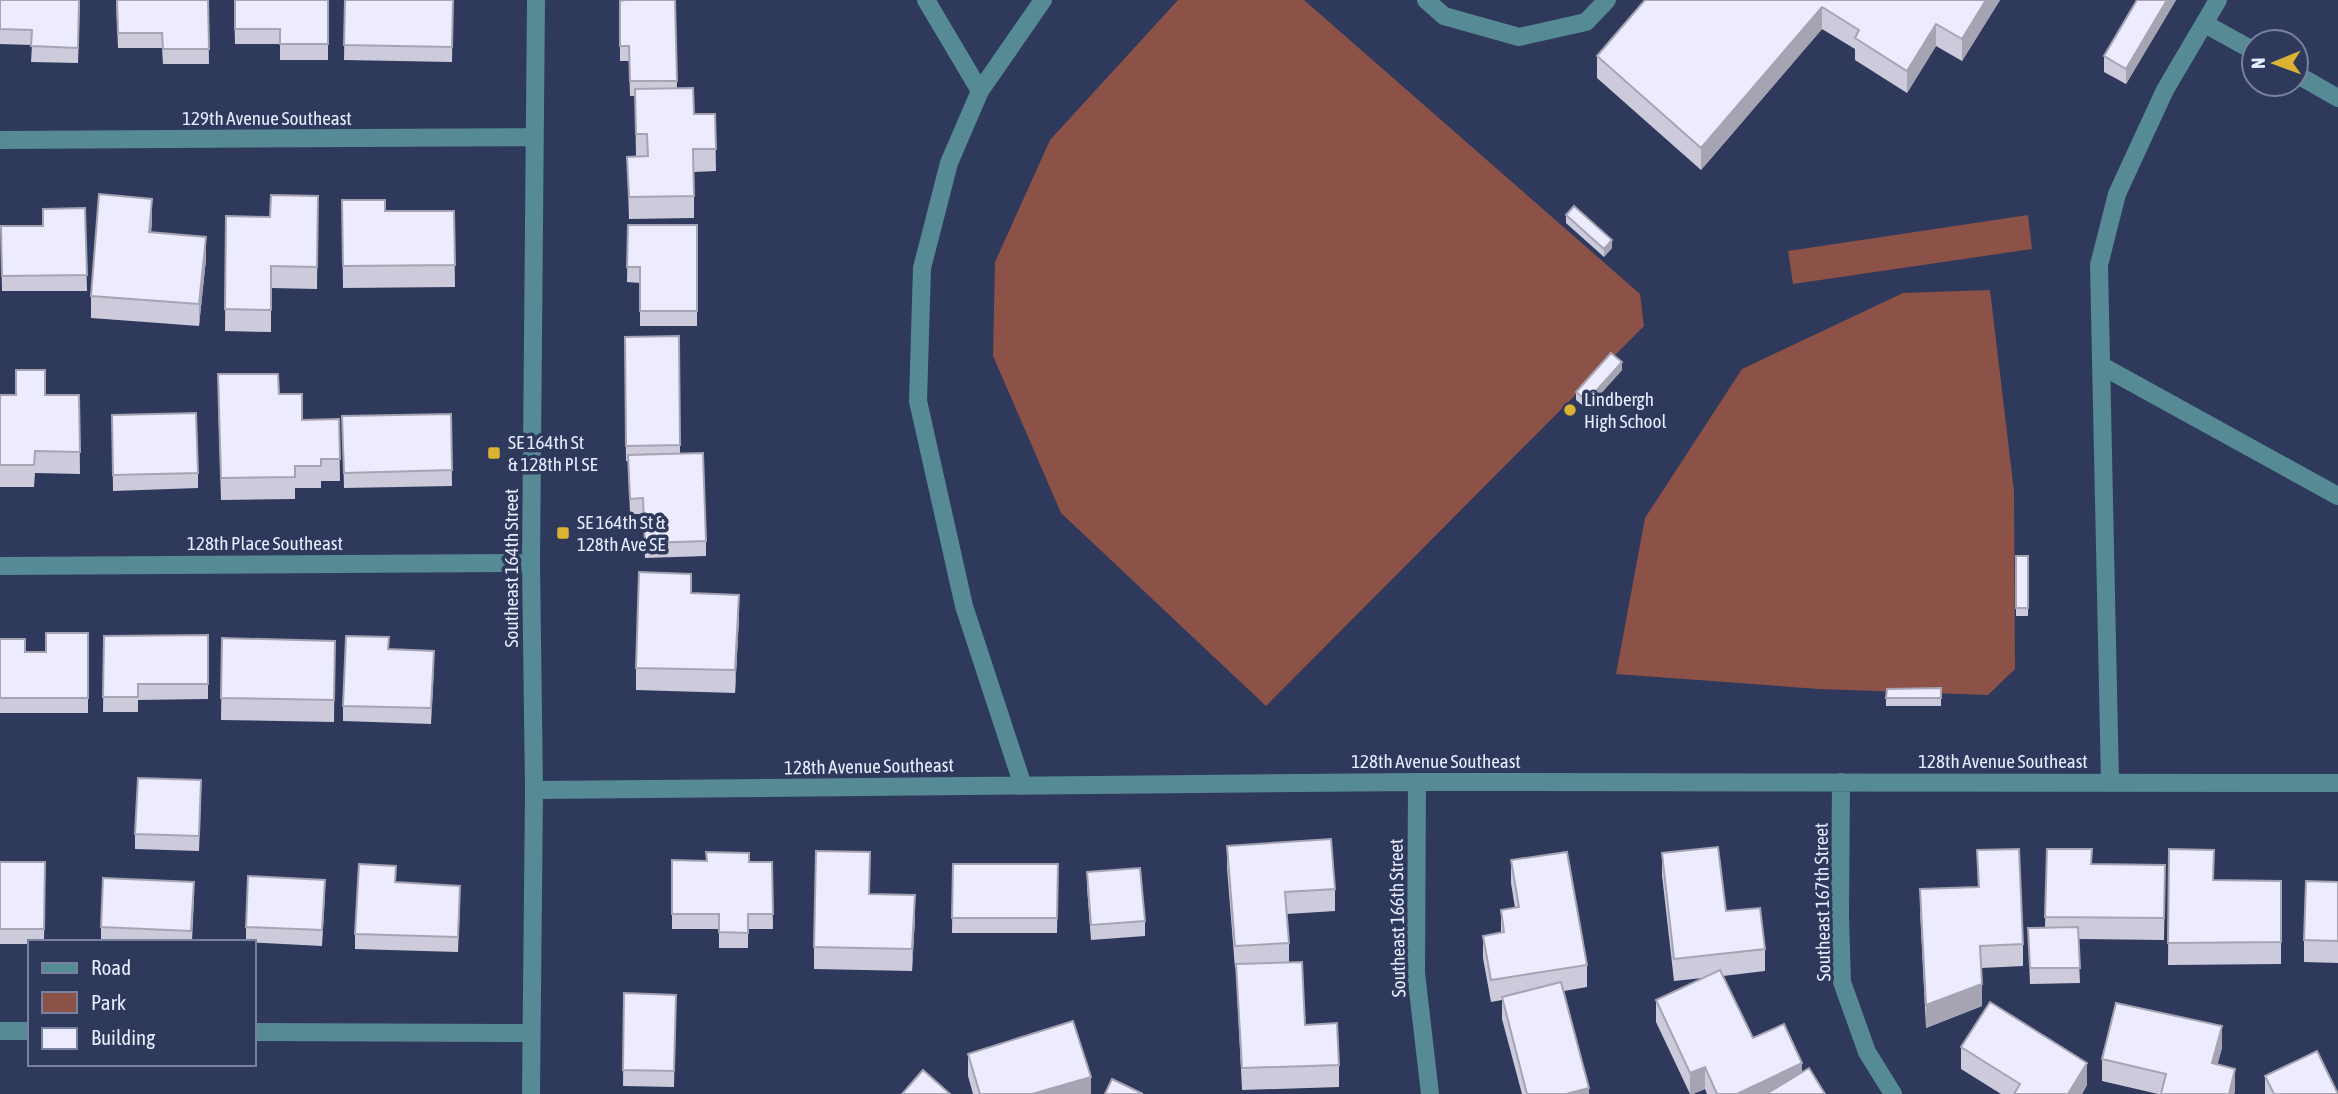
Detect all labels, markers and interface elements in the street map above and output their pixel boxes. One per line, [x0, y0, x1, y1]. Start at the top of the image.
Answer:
north arrow [2240, 28, 2310, 98]
text: N [2247, 57, 2269, 69]
street label: 129th Avenue Southeast [182, 107, 352, 129]
place label: Lindbergh High School [1584, 388, 1667, 432]
marker: Lindbergh High School [1562, 402, 1578, 418]
place label: SE 164th St & 128th Pl SE [508, 431, 598, 475]
marker: SE 164th St & 128th Pl SE [486, 445, 502, 461]
street label: Southeast 164th Street [500, 489, 522, 647]
place label: SE 164th St & 128th Ave SE [577, 511, 666, 555]
marker: SE 164th St & 128th Ave SE [555, 525, 571, 541]
street label: 128th Place Southeast [187, 532, 343, 554]
street label: 128th Avenue Southeast [1351, 750, 1521, 772]
street label: 128th Avenue Southeast [1918, 750, 2088, 772]
street label: 128th Avenue Southeast [784, 754, 954, 778]
street label: Southeast 167th Street [1810, 822, 1834, 982]
street label: Southeast 166th Street [1385, 838, 1409, 998]
legend [28, 940, 256, 1066]
text: Road [91, 955, 131, 979]
text: Park [91, 990, 126, 1014]
text: Building [91, 1025, 155, 1049]

